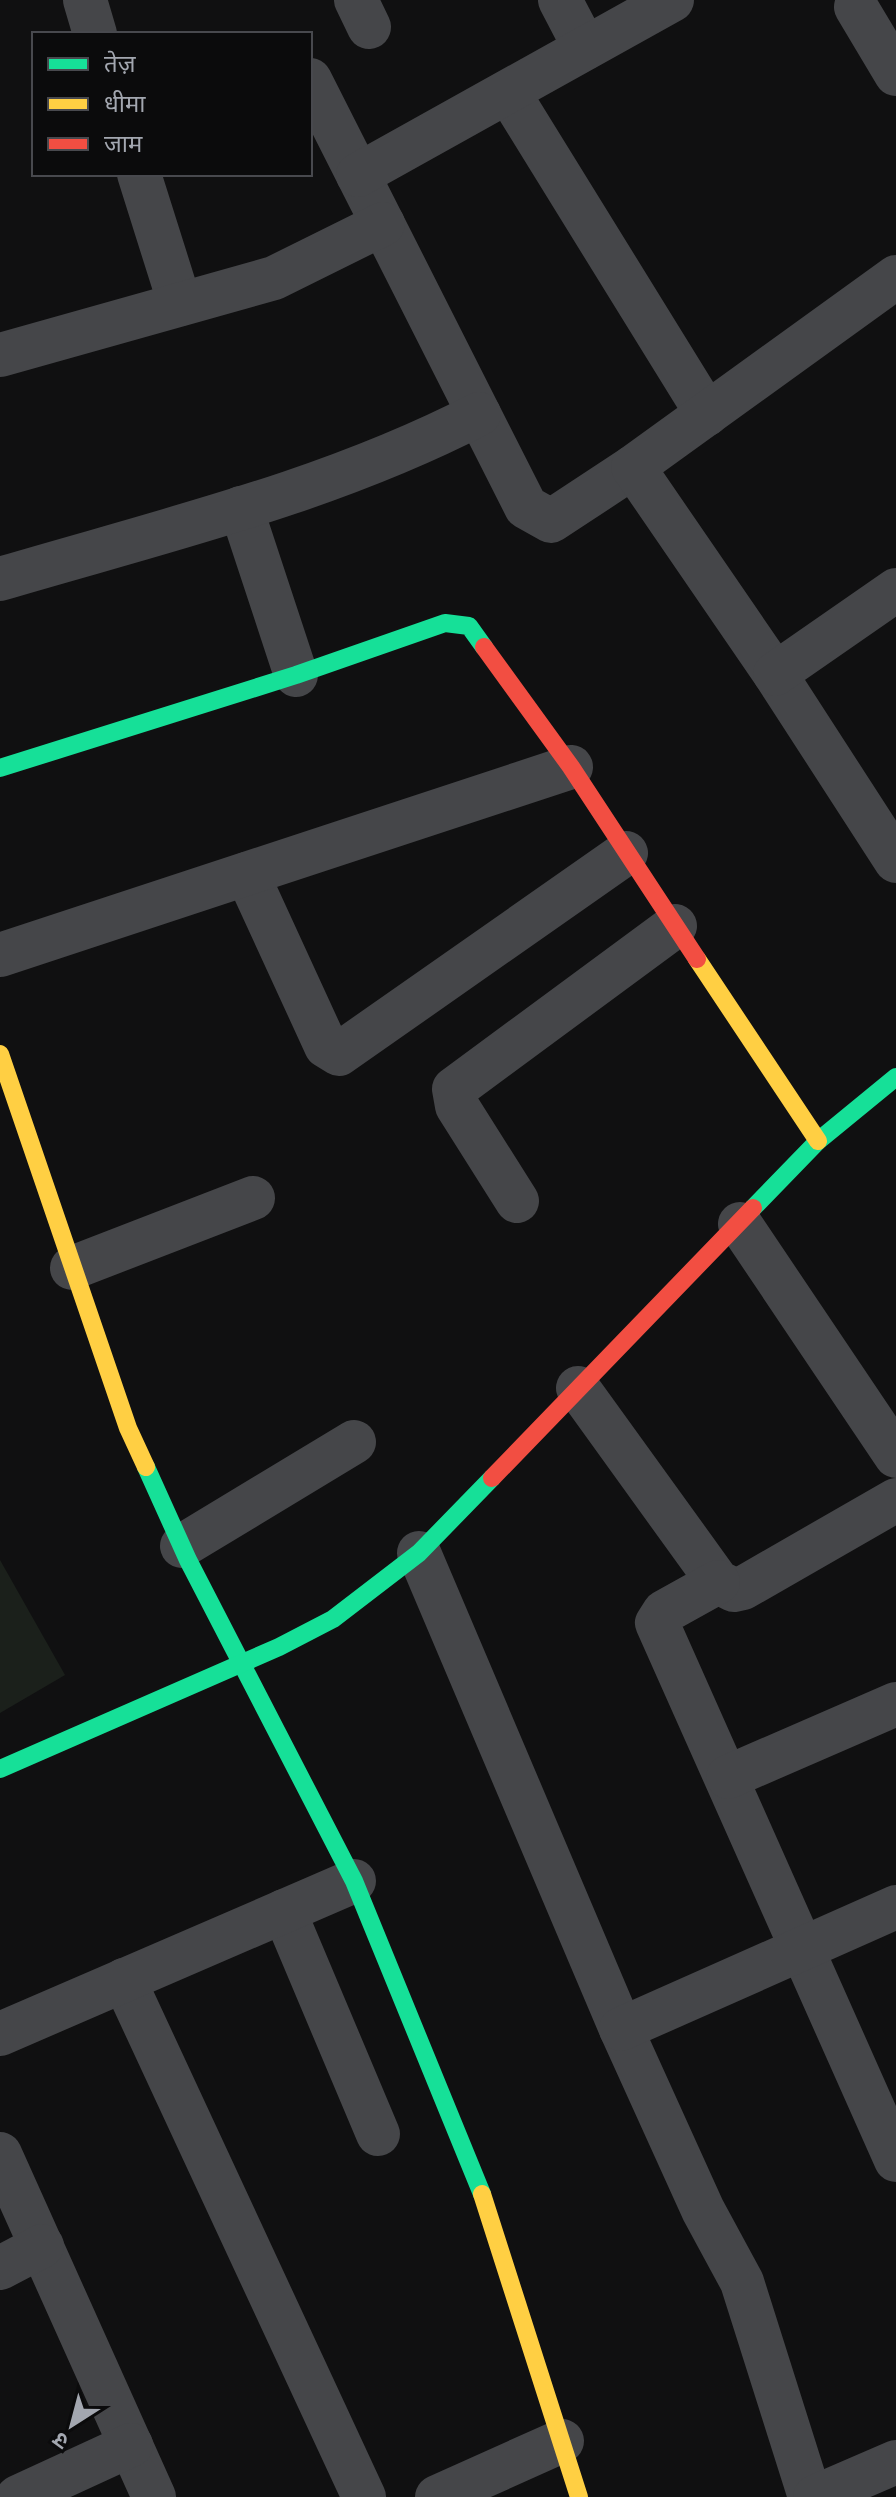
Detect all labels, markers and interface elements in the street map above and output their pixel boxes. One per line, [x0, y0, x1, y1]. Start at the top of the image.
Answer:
legend [32, 32, 312, 176]
text: तेज़ [104, 46, 137, 81]
text: धीमा [104, 86, 146, 121]
text: जाम [104, 126, 143, 161]
north arrow [32, 2385, 112, 2465]
text: उ [45, 2424, 75, 2458]

